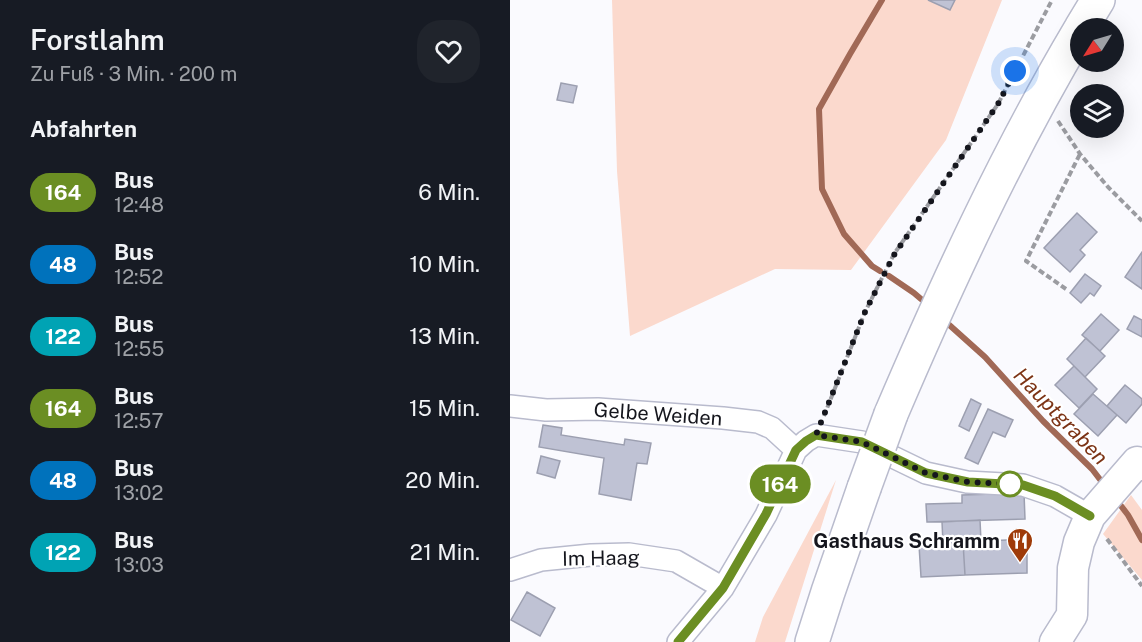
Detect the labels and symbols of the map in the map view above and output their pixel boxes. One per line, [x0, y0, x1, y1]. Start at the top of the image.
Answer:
north arrow [1070, 18, 1124, 72]
your location [1000, 56, 1030, 86]
water label: Hauptgraben [1009, 362, 1113, 470]
street label: Gelbe Weiden [593, 398, 723, 430]
line badge: 164 [746, 464, 814, 504]
unlabelled marker [997, 471, 1023, 497]
restaurant icon: Gasthaus Schramm [1005, 526, 1035, 564]
place label: Gasthaus Schramm [813, 529, 1000, 553]
street label: Im Haag [562, 545, 640, 571]

